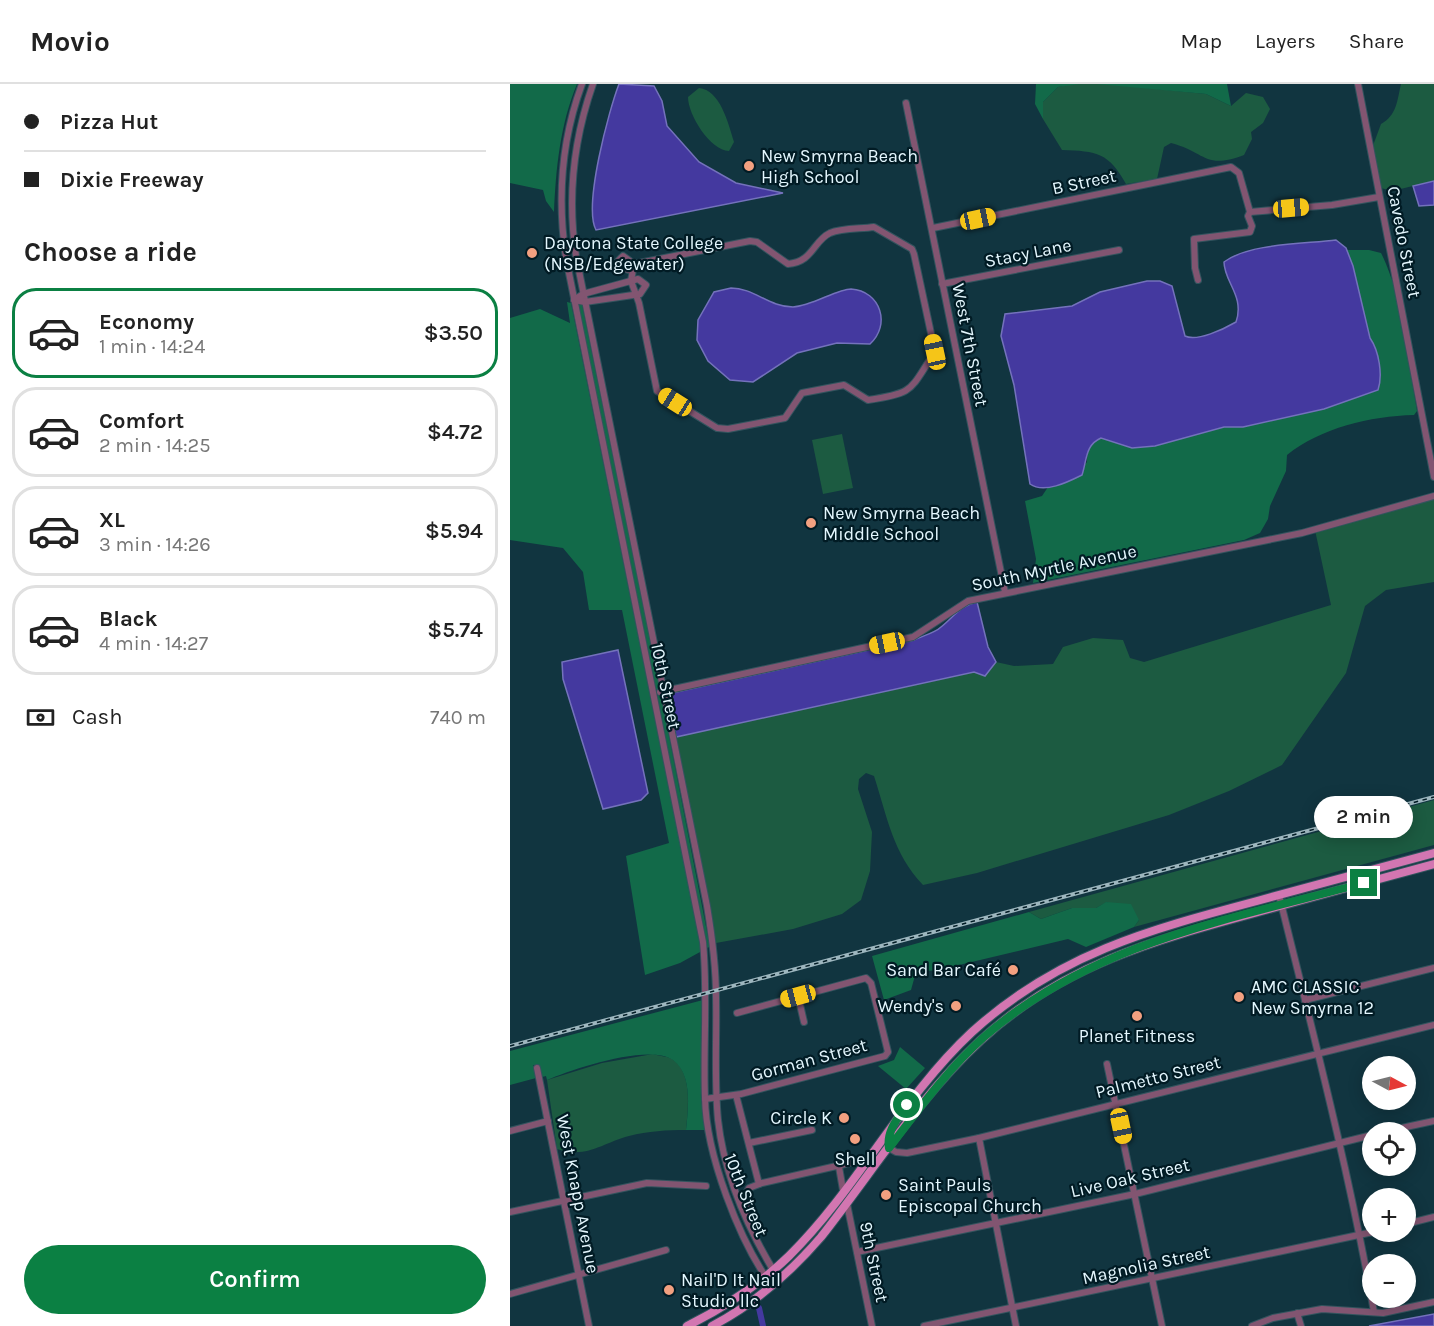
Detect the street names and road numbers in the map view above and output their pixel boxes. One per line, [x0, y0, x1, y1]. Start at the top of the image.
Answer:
street label: B Street [1050, 164, 1118, 200]
street label: Cavedo Street [1382, 184, 1426, 300]
street label: Stacy Lane [983, 234, 1073, 272]
street label: West 7th Street [947, 282, 993, 409]
street label: South Myrtle Avenue [969, 540, 1139, 596]
street label: 10th Street [646, 641, 686, 732]
street label: Gorman Street [749, 1034, 870, 1086]
street label: Palmetto Street [1093, 1051, 1223, 1103]
street label: West Knapp Avenue [552, 1113, 604, 1275]
street label: 10th Street [719, 1150, 773, 1240]
street label: Live Oak Street [1068, 1154, 1192, 1202]
street label: 9th Street [855, 1220, 893, 1304]
street label: Magnolia Street [1080, 1241, 1212, 1289]

